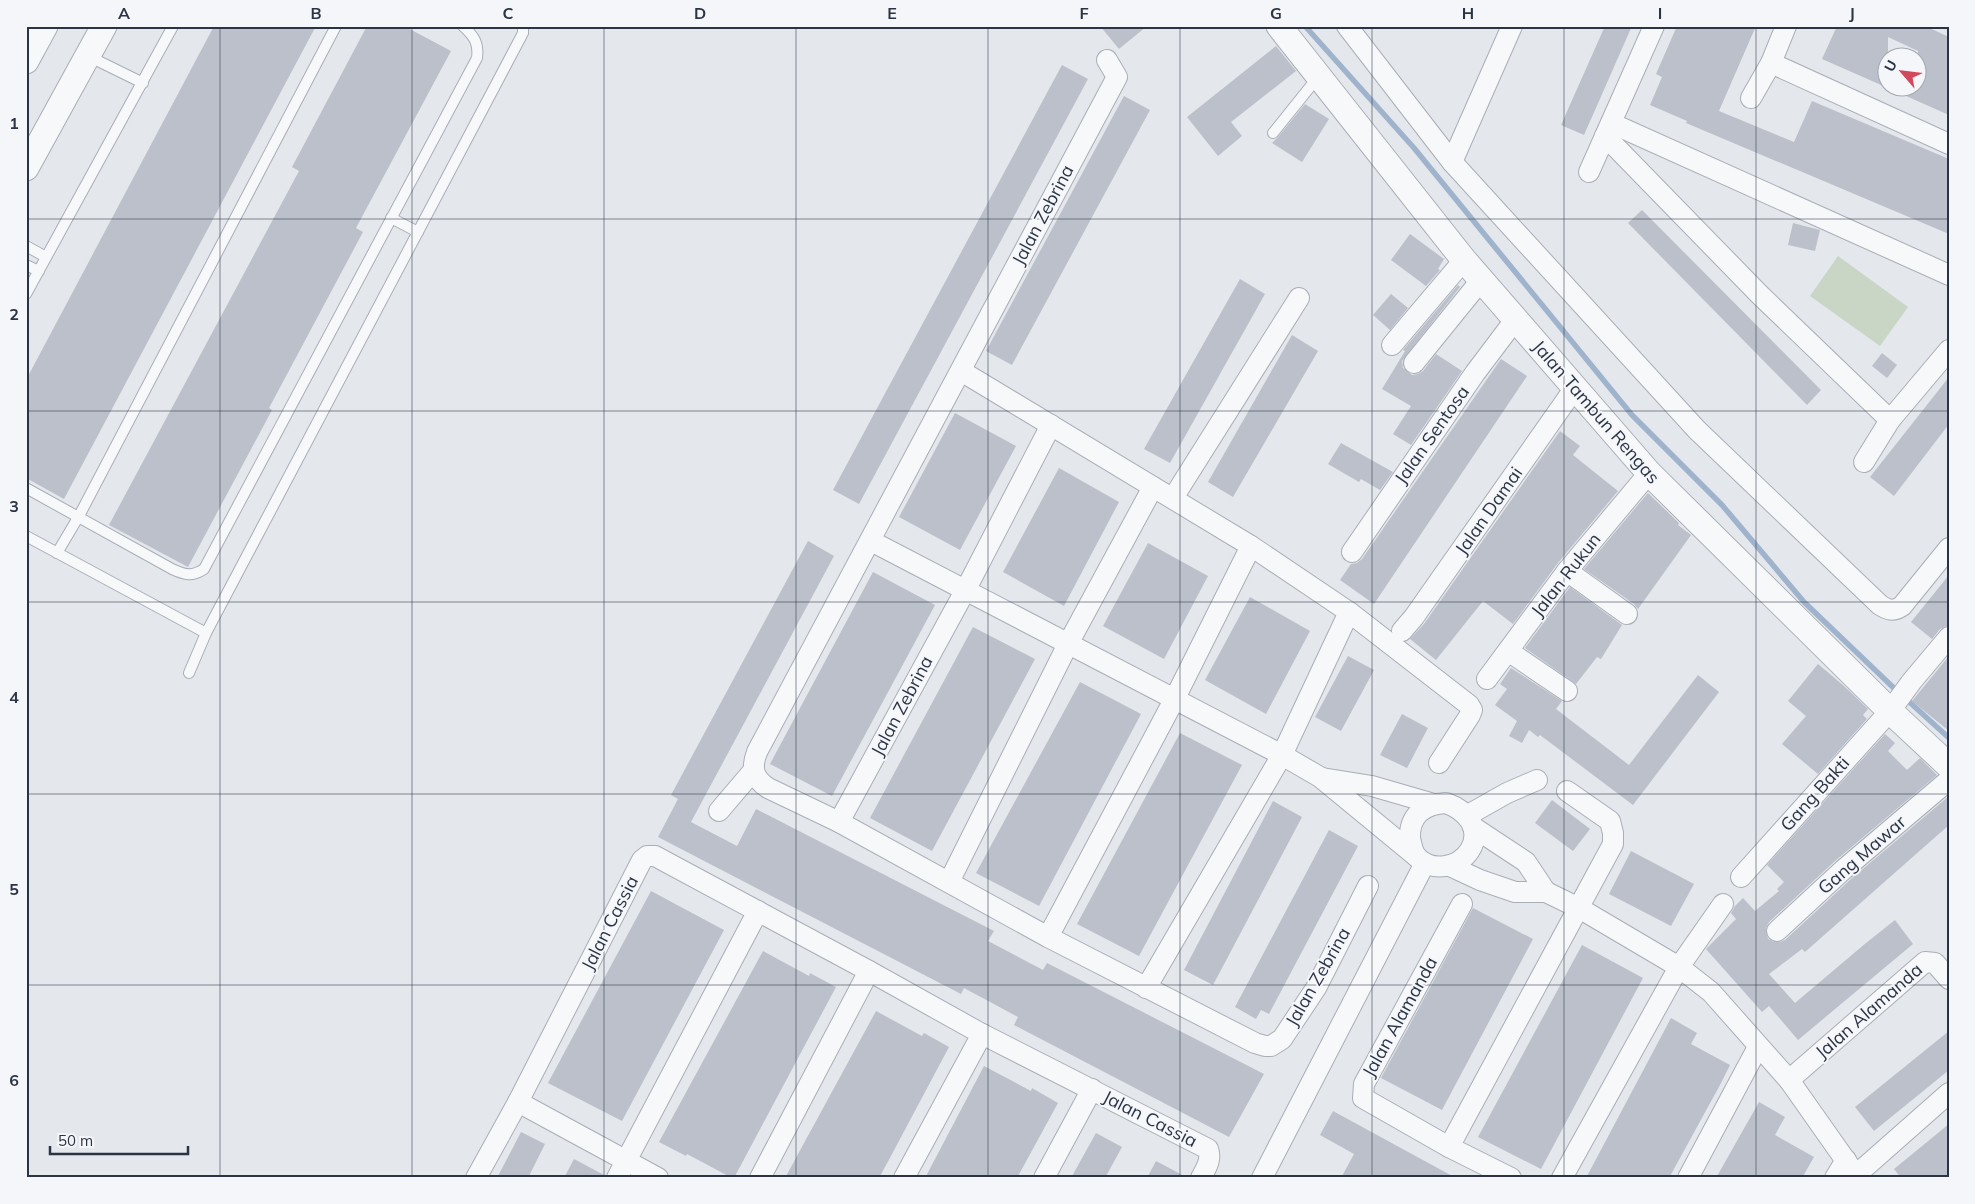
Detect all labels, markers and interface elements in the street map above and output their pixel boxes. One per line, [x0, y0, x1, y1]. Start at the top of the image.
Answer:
text: A [118, 3, 130, 23]
text: B [310, 3, 322, 23]
text: C [503, 3, 514, 23]
text: D [694, 3, 706, 23]
text: E [887, 3, 897, 23]
text: F [1079, 3, 1089, 23]
text: G [1270, 3, 1282, 23]
text: H [1462, 3, 1474, 23]
text: I [1658, 3, 1662, 23]
text: J [1849, 3, 1855, 23]
north arrow [1878, 48, 1928, 98]
text: U [1880, 57, 1901, 75]
text: 1 [9, 113, 19, 133]
street label: Jalan Zebrina [1007, 161, 1079, 269]
text: 2 [9, 304, 19, 324]
street label: Jalan Tambun Rengas [1528, 335, 1665, 488]
street label: Jalan Sentosa [1389, 381, 1474, 488]
street label: Jalan Damai [1450, 462, 1527, 559]
text: 3 [9, 496, 19, 516]
street label: Jalan Rukun [1526, 528, 1605, 621]
street label: Jalan Zebrina [866, 652, 938, 760]
text: 4 [9, 687, 19, 707]
street label: Gang Bakti [1775, 752, 1854, 836]
street label: Gang Mawar [1813, 810, 1911, 899]
street label: Jalan Cassia [576, 872, 643, 974]
text: 5 [9, 879, 19, 899]
street label: Jalan Zebrina [1280, 923, 1355, 1030]
street label: Jalan Alamanda [1357, 953, 1442, 1081]
street label: Jalan Alamanda [1811, 958, 1927, 1063]
text: 6 [9, 1070, 19, 1090]
street label: Jalan Cassia [1099, 1085, 1201, 1152]
scale bar [50, 1124, 188, 1156]
text: 50 m [58, 1131, 93, 1150]

